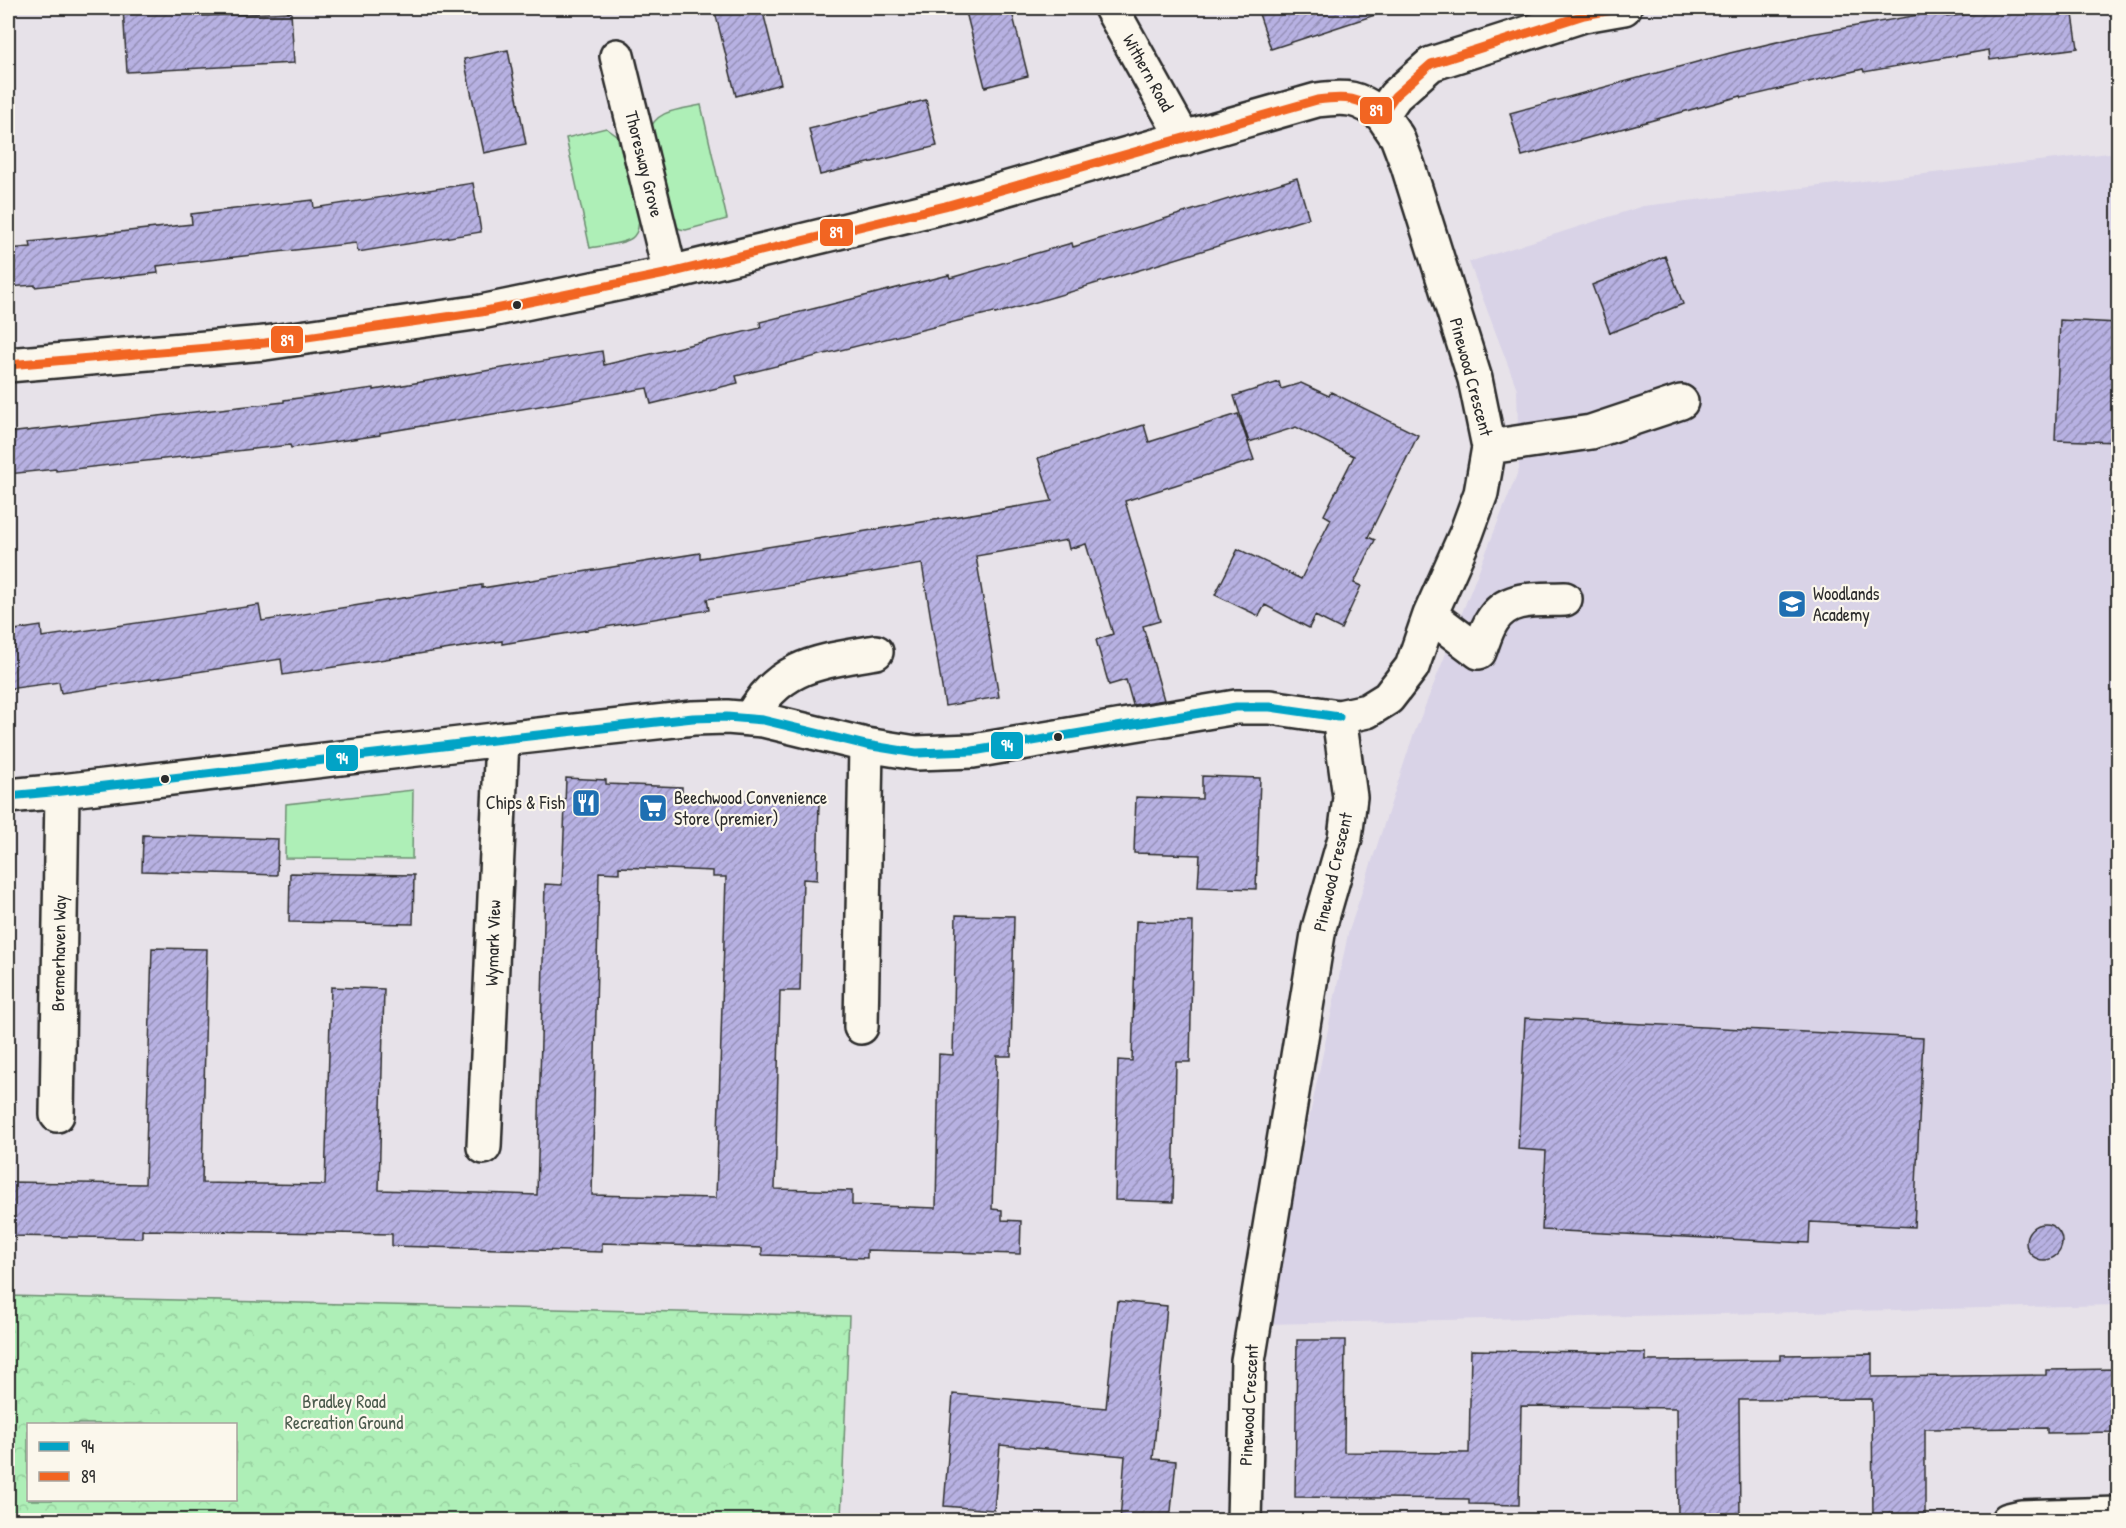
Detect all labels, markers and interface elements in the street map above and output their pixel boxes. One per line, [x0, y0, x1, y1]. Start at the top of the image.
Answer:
street label: Withern Road [1117, 30, 1180, 116]
line badge: 89 [1359, 96, 1393, 125]
text: 89 [1370, 99, 1383, 121]
street label: Thoresway Grove [619, 108, 670, 220]
line badge: 89 [819, 218, 854, 247]
text: 89 [830, 221, 843, 243]
unlabelled marker [511, 299, 523, 311]
street label: Pinewood Crescent [1444, 315, 1499, 439]
line badge: 89 [270, 325, 304, 354]
text: 89 [281, 329, 294, 351]
place label: Woodlands Academy [1813, 581, 1880, 627]
school or university icon: Woodlands Academy [1776, 588, 1808, 620]
line badge: 94 [990, 731, 1024, 760]
unlabelled marker [1052, 731, 1064, 743]
text: 94 [1001, 734, 1013, 756]
line badge: 94 [325, 744, 359, 772]
text: 94 [336, 747, 348, 769]
unlabelled marker [159, 773, 171, 785]
place label: Beechwood Convenience Store (premier) [674, 785, 827, 831]
restaurant icon: Chips & Fish [570, 787, 602, 819]
place label: Chips & Fish [486, 790, 565, 815]
supermarket icon: Beechwood Convenience Store (premier) [637, 792, 669, 824]
street label: Pinewood Crescent [1307, 809, 1359, 934]
street label: Bremerhaven Way [45, 894, 72, 1011]
street label: Wymark View [479, 899, 506, 986]
street label: Pinewood Crescent [1233, 1343, 1264, 1466]
park label: Bradley Road Recreation Ground [285, 1389, 403, 1435]
legend [27, 1423, 237, 1501]
text: 94 [81, 1434, 95, 1459]
text: 89 [81, 1464, 96, 1489]

